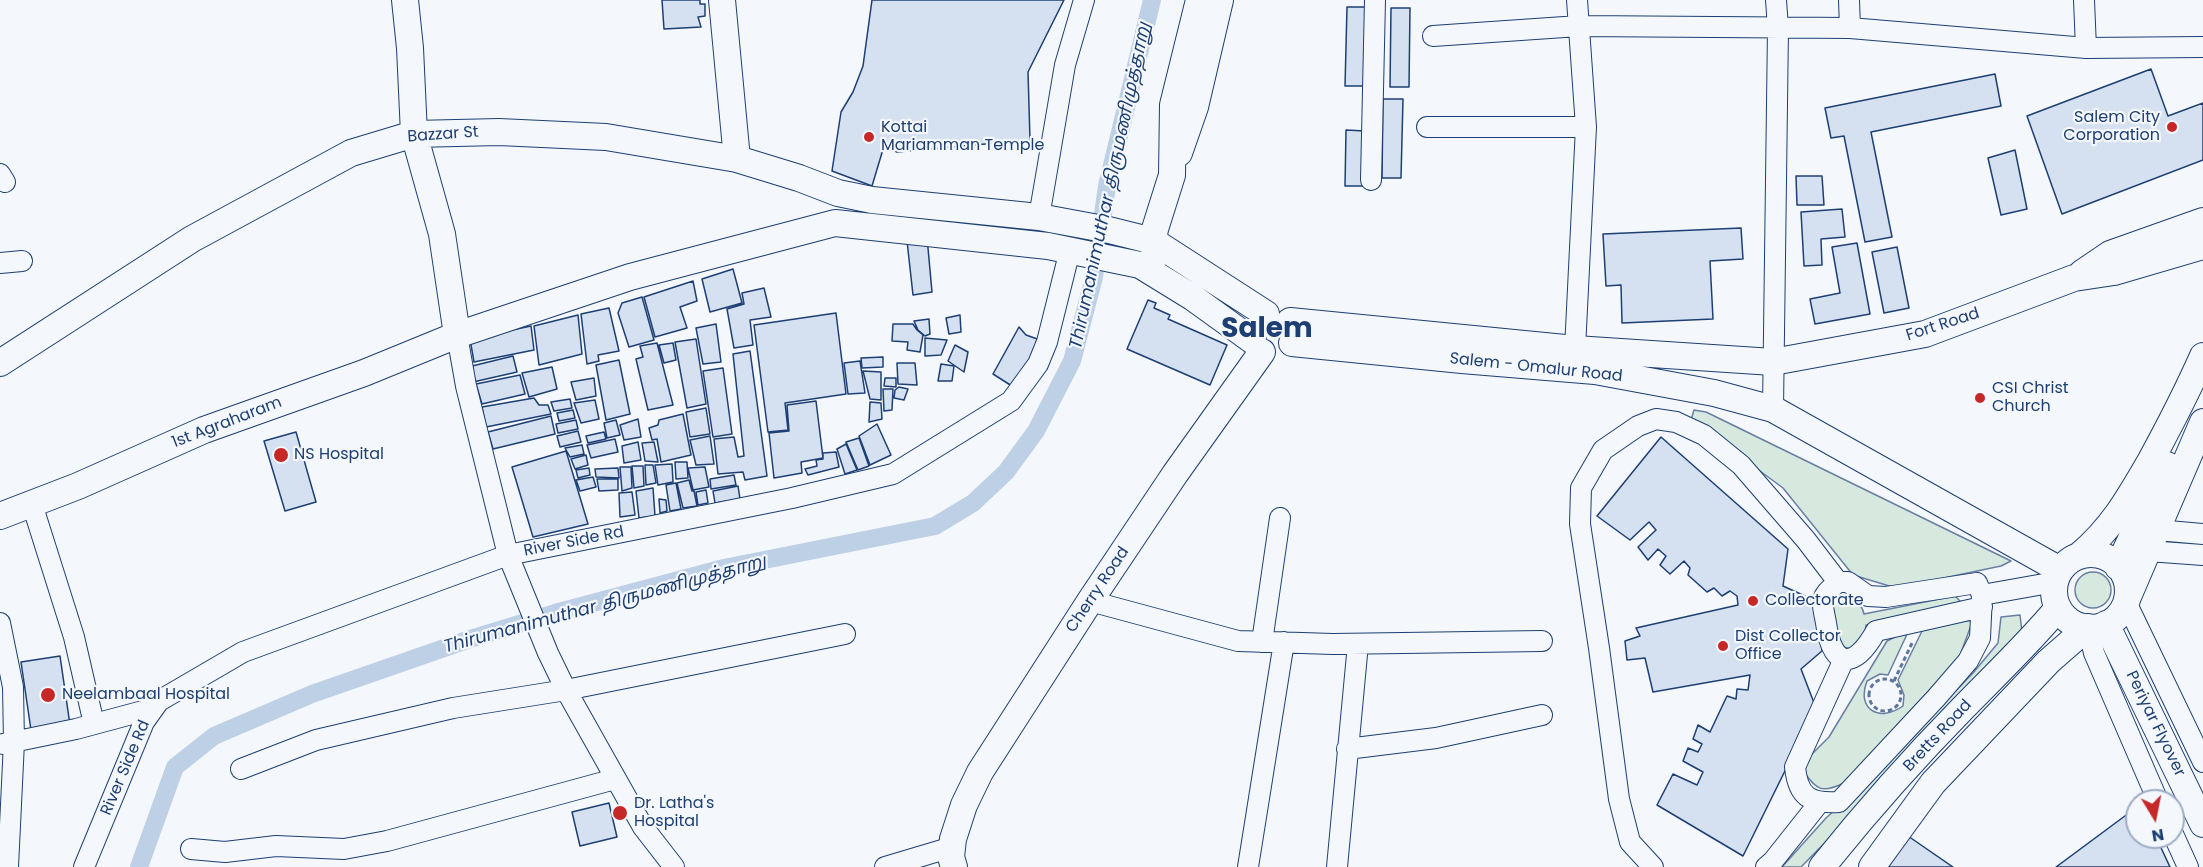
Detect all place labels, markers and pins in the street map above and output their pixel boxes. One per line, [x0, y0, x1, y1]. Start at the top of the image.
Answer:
place label: Salem City Corporation [2063, 108, 2160, 146]
place label: Kottai Mariamman Temple [881, 118, 1044, 156]
marker: Salem City Corporation [2165, 120, 2179, 134]
marker: Kottai Mariamman Temple [862, 130, 876, 144]
place label: CSI Christ Church [1992, 379, 2069, 417]
marker: CSI Christ Church [1973, 391, 1987, 405]
place label: NS Hospital [294, 445, 384, 465]
marker: NS Hospital [272, 446, 290, 464]
place label: Collectorate [1765, 591, 1864, 611]
marker: Collectorate [1746, 594, 1760, 608]
place label: Dist Collector Office [1735, 627, 1841, 665]
marker: Dist Collector Office [1716, 639, 1730, 653]
place label: Neelambaal Hospital [62, 685, 230, 705]
marker: Neelambaal Hospital [39, 686, 57, 704]
place label: Dr. Latha's Hospital [634, 794, 714, 832]
marker: Dr. Latha's Hospital [611, 804, 629, 822]

